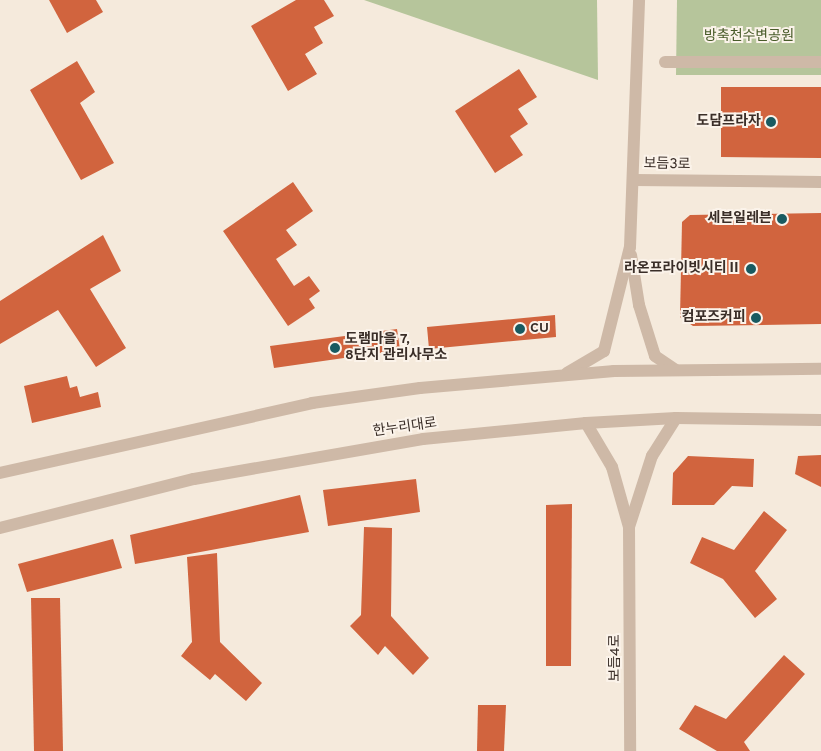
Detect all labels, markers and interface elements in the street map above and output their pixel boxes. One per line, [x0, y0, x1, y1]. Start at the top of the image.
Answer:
park label: 방축천수변공원 [704, 29, 794, 45]
place label: 도담프라자 [697, 114, 761, 130]
marker: 도담프라자 [765, 116, 777, 128]
street label: 보듬3로 [643, 156, 691, 174]
place label: 세븐일레븐 [708, 211, 772, 227]
marker: 세븐일레븐 [776, 213, 788, 225]
place label: 라온프라이빗시티Ⅱ [624, 261, 741, 277]
marker: 라온프라이빗시티Ⅱ [745, 263, 757, 275]
place label: 컴포즈커피 [682, 310, 746, 326]
marker: 컴포즈커피 [750, 312, 762, 324]
place label: CU [530, 321, 549, 337]
marker: CU [514, 323, 526, 335]
place label: 도램마을 7, 8단지 관리사무소 [345, 332, 447, 364]
marker: 도램마을 7, 8단지 관리사무소 [329, 342, 341, 354]
street label: 한누리대로 [372, 415, 438, 441]
street label: 보듬4로 [608, 634, 624, 682]

